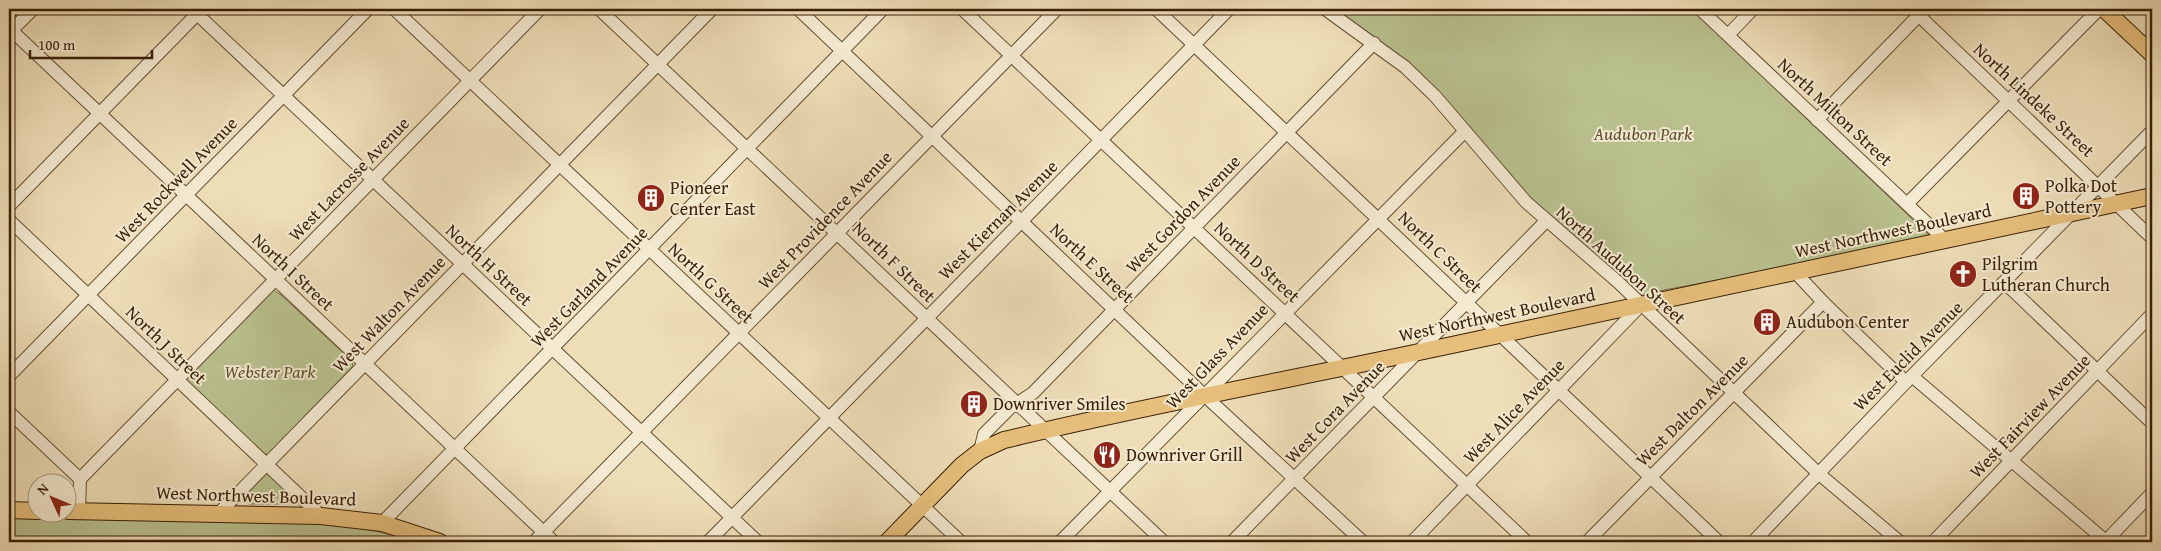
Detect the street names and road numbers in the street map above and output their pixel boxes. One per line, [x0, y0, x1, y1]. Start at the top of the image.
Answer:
street label: North Lindeke Street [1968, 36, 2102, 164]
street label: North Milton Street [1772, 51, 1899, 173]
street label: West Rockwell Avenue [108, 110, 243, 249]
street label: West Lacrosse Avenue [282, 110, 415, 247]
street label: West Providence Avenue [751, 144, 898, 295]
street label: West Gordon Avenue [1119, 148, 1246, 279]
street label: West Kiernan Avenue [932, 154, 1064, 286]
street label: West Northwest Boulevard [1792, 196, 1994, 265]
street label: North Audubon Street [1550, 199, 1693, 331]
street label: North C Street [1392, 204, 1489, 299]
street label: North F Street [846, 215, 943, 309]
street label: North D Street [1208, 215, 1307, 309]
street label: North E Street [1044, 216, 1141, 310]
street label: North H Street [440, 217, 539, 313]
street label: West Garland Avenue [523, 220, 654, 353]
street label: North I Street [246, 226, 341, 317]
street label: North G Street [662, 236, 761, 330]
street label: West Walton Avenue [326, 249, 452, 378]
street label: West Northwest Boulevard [1396, 280, 1598, 349]
street label: West Euclid Avenue [1846, 294, 1969, 417]
street label: West Glass Avenue [1159, 297, 1274, 415]
street label: North J Street [120, 299, 214, 391]
street label: West Dalton Avenue [1629, 347, 1754, 472]
street label: West Fairview Avenue [1963, 347, 2096, 484]
street label: West Alice Avenue [1456, 352, 1571, 469]
street label: West Cora Avenue [1278, 354, 1391, 469]
street label: West Northwest Boulevard [155, 479, 357, 513]

